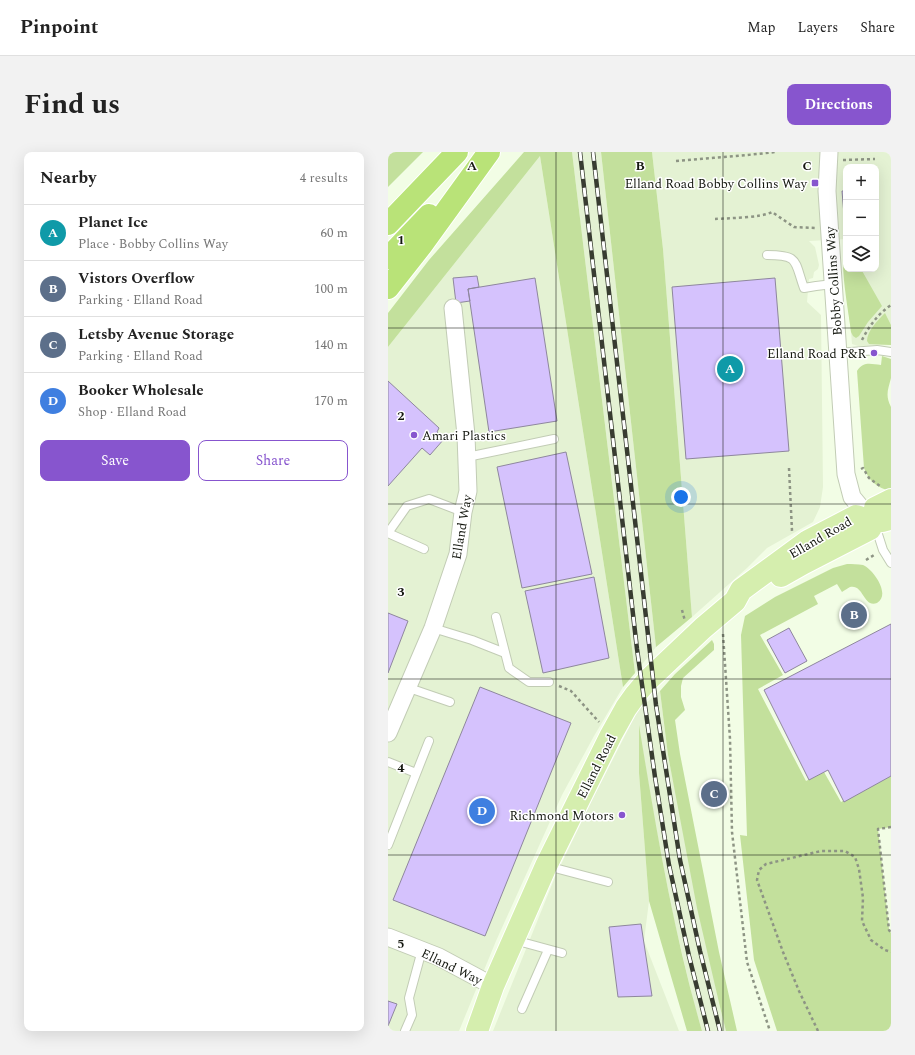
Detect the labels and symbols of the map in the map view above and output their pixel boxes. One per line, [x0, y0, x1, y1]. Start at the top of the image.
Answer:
text: A [467, 156, 477, 176]
text: B [635, 156, 645, 176]
text: C [802, 156, 812, 176]
place label: Elland Road Bobby Collins Way [625, 174, 808, 194]
marker: Elland Road Bobby Collins Way [810, 178, 820, 188]
street label: Bobby Collins Way [820, 225, 848, 336]
text: 1 [397, 230, 405, 250]
place label: Elland Road P&R [767, 344, 866, 364]
marker: Elland Road P&R [869, 348, 879, 358]
pin: A [717, 354, 743, 384]
text: 2 [397, 406, 405, 426]
place label: Amari Plastics [422, 426, 506, 446]
marker: Amari Plastics [409, 430, 419, 440]
your location [671, 487, 691, 507]
street label: Elland Way [446, 492, 478, 561]
street label: Elland Road [785, 512, 856, 564]
text: 3 [397, 582, 405, 602]
pin: B [841, 600, 867, 630]
street label: Elland Road [572, 731, 622, 802]
text: 4 [397, 758, 405, 778]
pin: C [701, 779, 727, 809]
pin: D [469, 796, 495, 826]
place label: Richmond Motors [509, 806, 614, 826]
marker: Richmond Motors [617, 810, 627, 820]
text: 5 [397, 934, 405, 954]
street label: Elland Way [418, 944, 486, 991]

